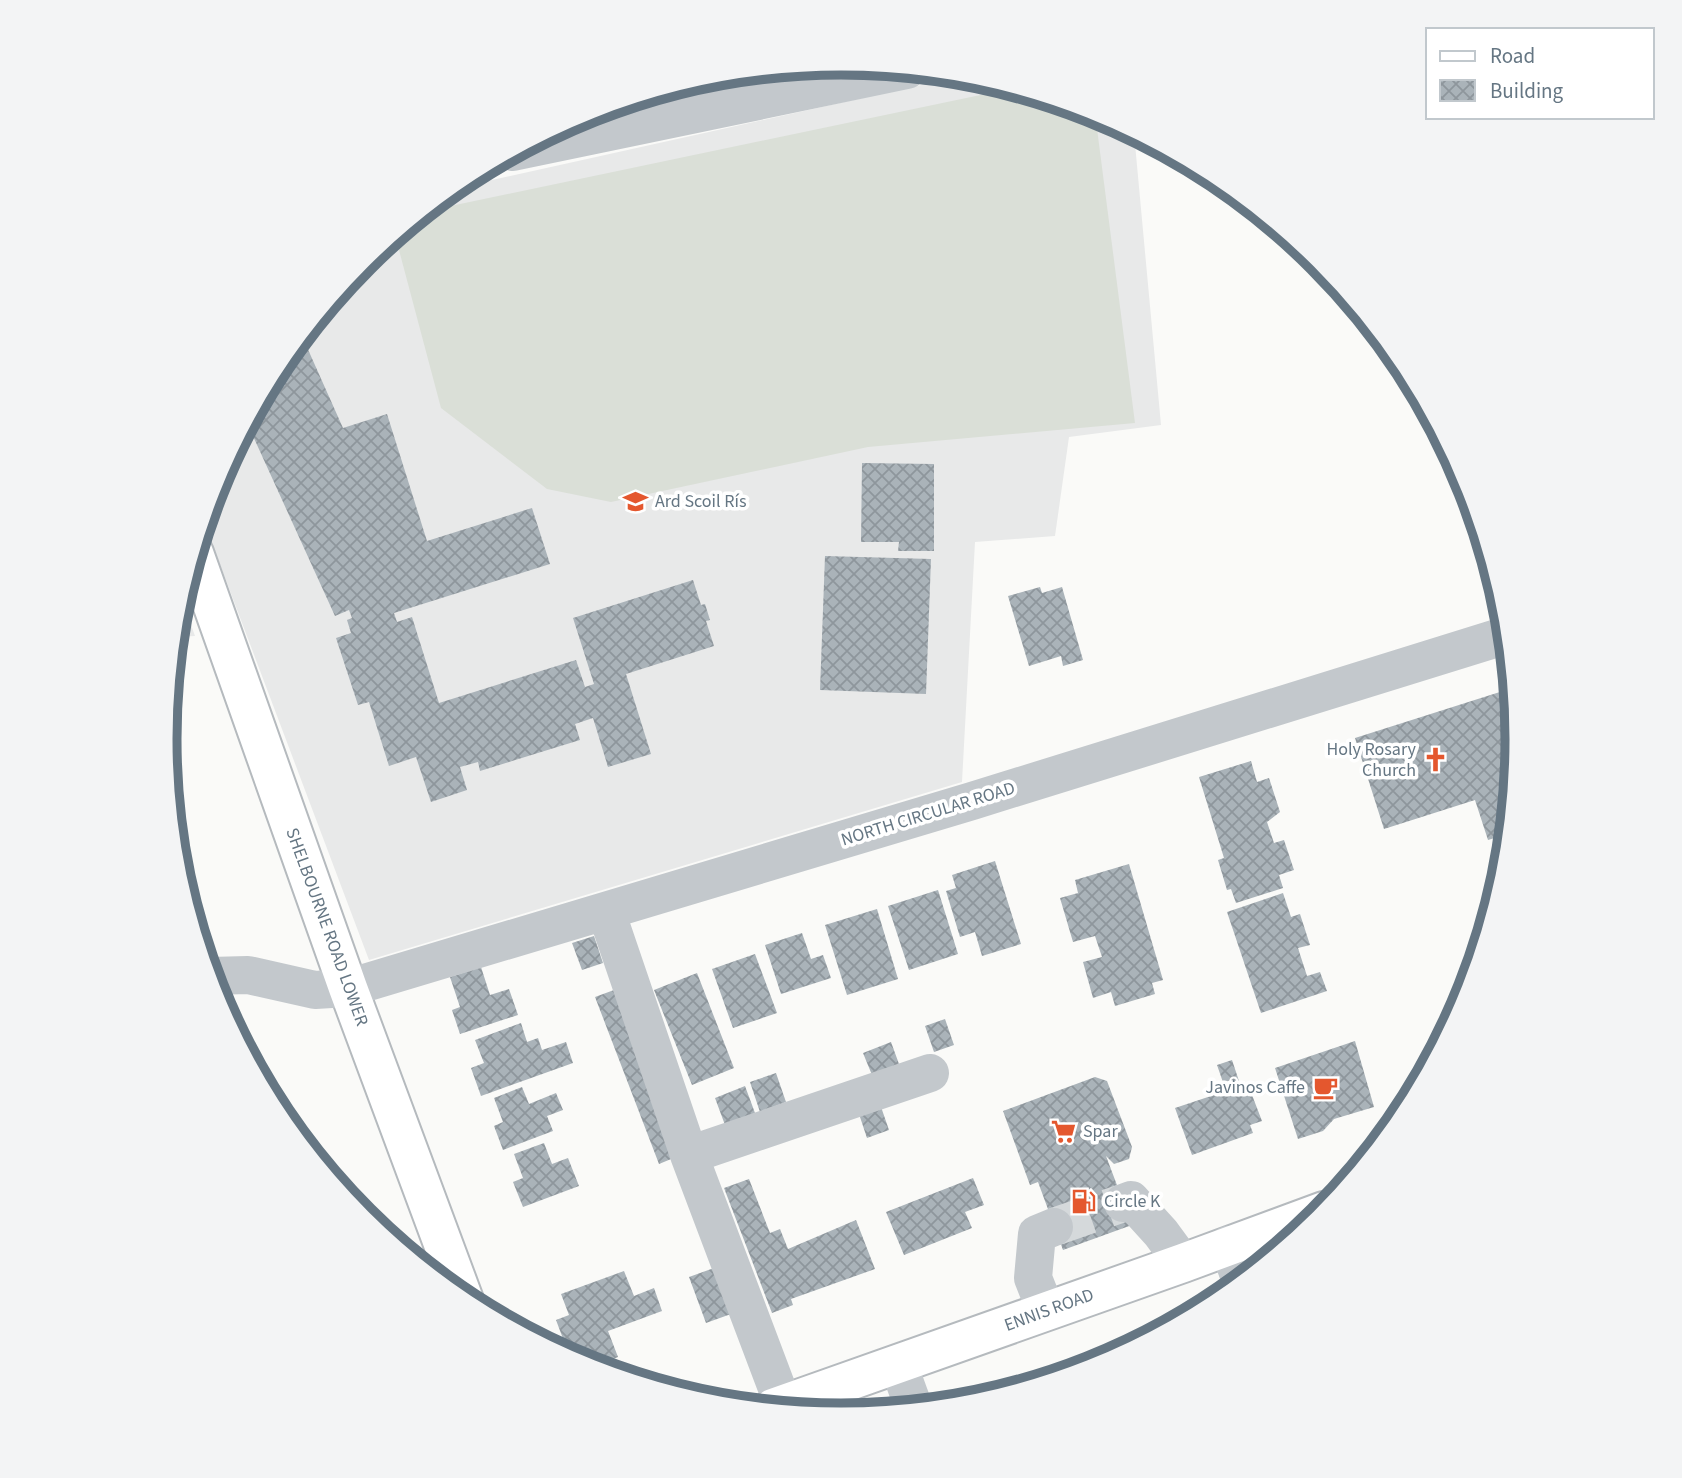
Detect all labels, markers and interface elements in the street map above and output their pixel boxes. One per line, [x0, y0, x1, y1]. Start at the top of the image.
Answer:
legend [1426, 28, 1654, 119]
text: Road [1490, 41, 1535, 71]
text: Building [1490, 76, 1564, 106]
school or university icon: Ard Scoil Rís [621, 487, 649, 515]
place label: Ard Scoil Rís [655, 489, 746, 514]
place label: Holy Rosary Church [1326, 737, 1417, 783]
church icon: Holy Rosary Church [1422, 745, 1450, 773]
street label: NORTH CIRCULAR ROAD [838, 776, 1018, 852]
street label: SHELBOURNE ROAD LOWER [279, 824, 375, 1030]
cafe icon: Javinos Caffe [1311, 1073, 1339, 1101]
place label: Javinos Caffe [1205, 1075, 1305, 1100]
supermarket icon: Spar [1049, 1117, 1077, 1145]
place label: Spar [1083, 1119, 1118, 1144]
fuel station icon: Circle K [1070, 1187, 1098, 1215]
place label: Circle K [1104, 1189, 1161, 1214]
street label: ENNIS ROAD [1001, 1282, 1097, 1338]

